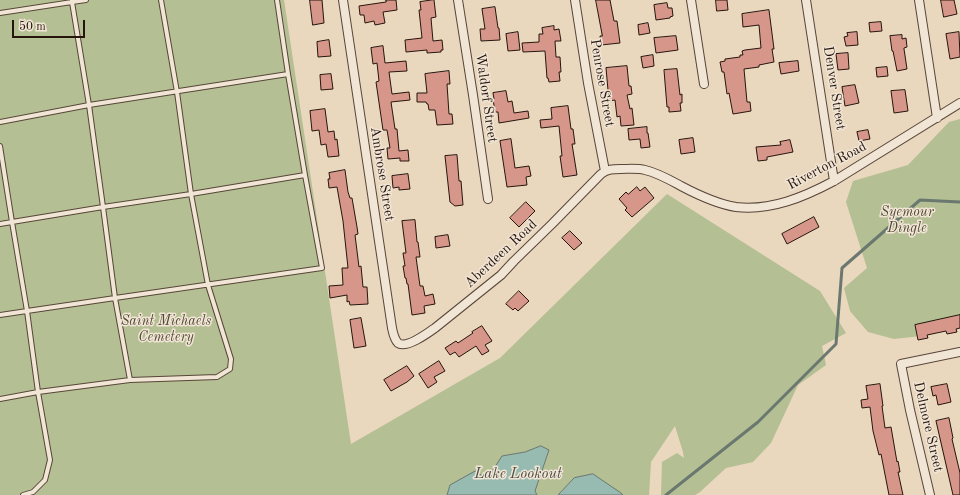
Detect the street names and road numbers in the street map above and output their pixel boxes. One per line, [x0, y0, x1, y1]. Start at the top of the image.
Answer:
street label: Penrose Street [586, 38, 618, 128]
street label: Denver Street [819, 45, 849, 131]
street label: Waldorf Street [471, 52, 501, 144]
street label: Ambrose Street [366, 126, 398, 222]
street label: Riverton Road [785, 138, 869, 194]
street label: Aberdeen Road [461, 216, 541, 292]
street label: Delmore Street [909, 380, 947, 474]

